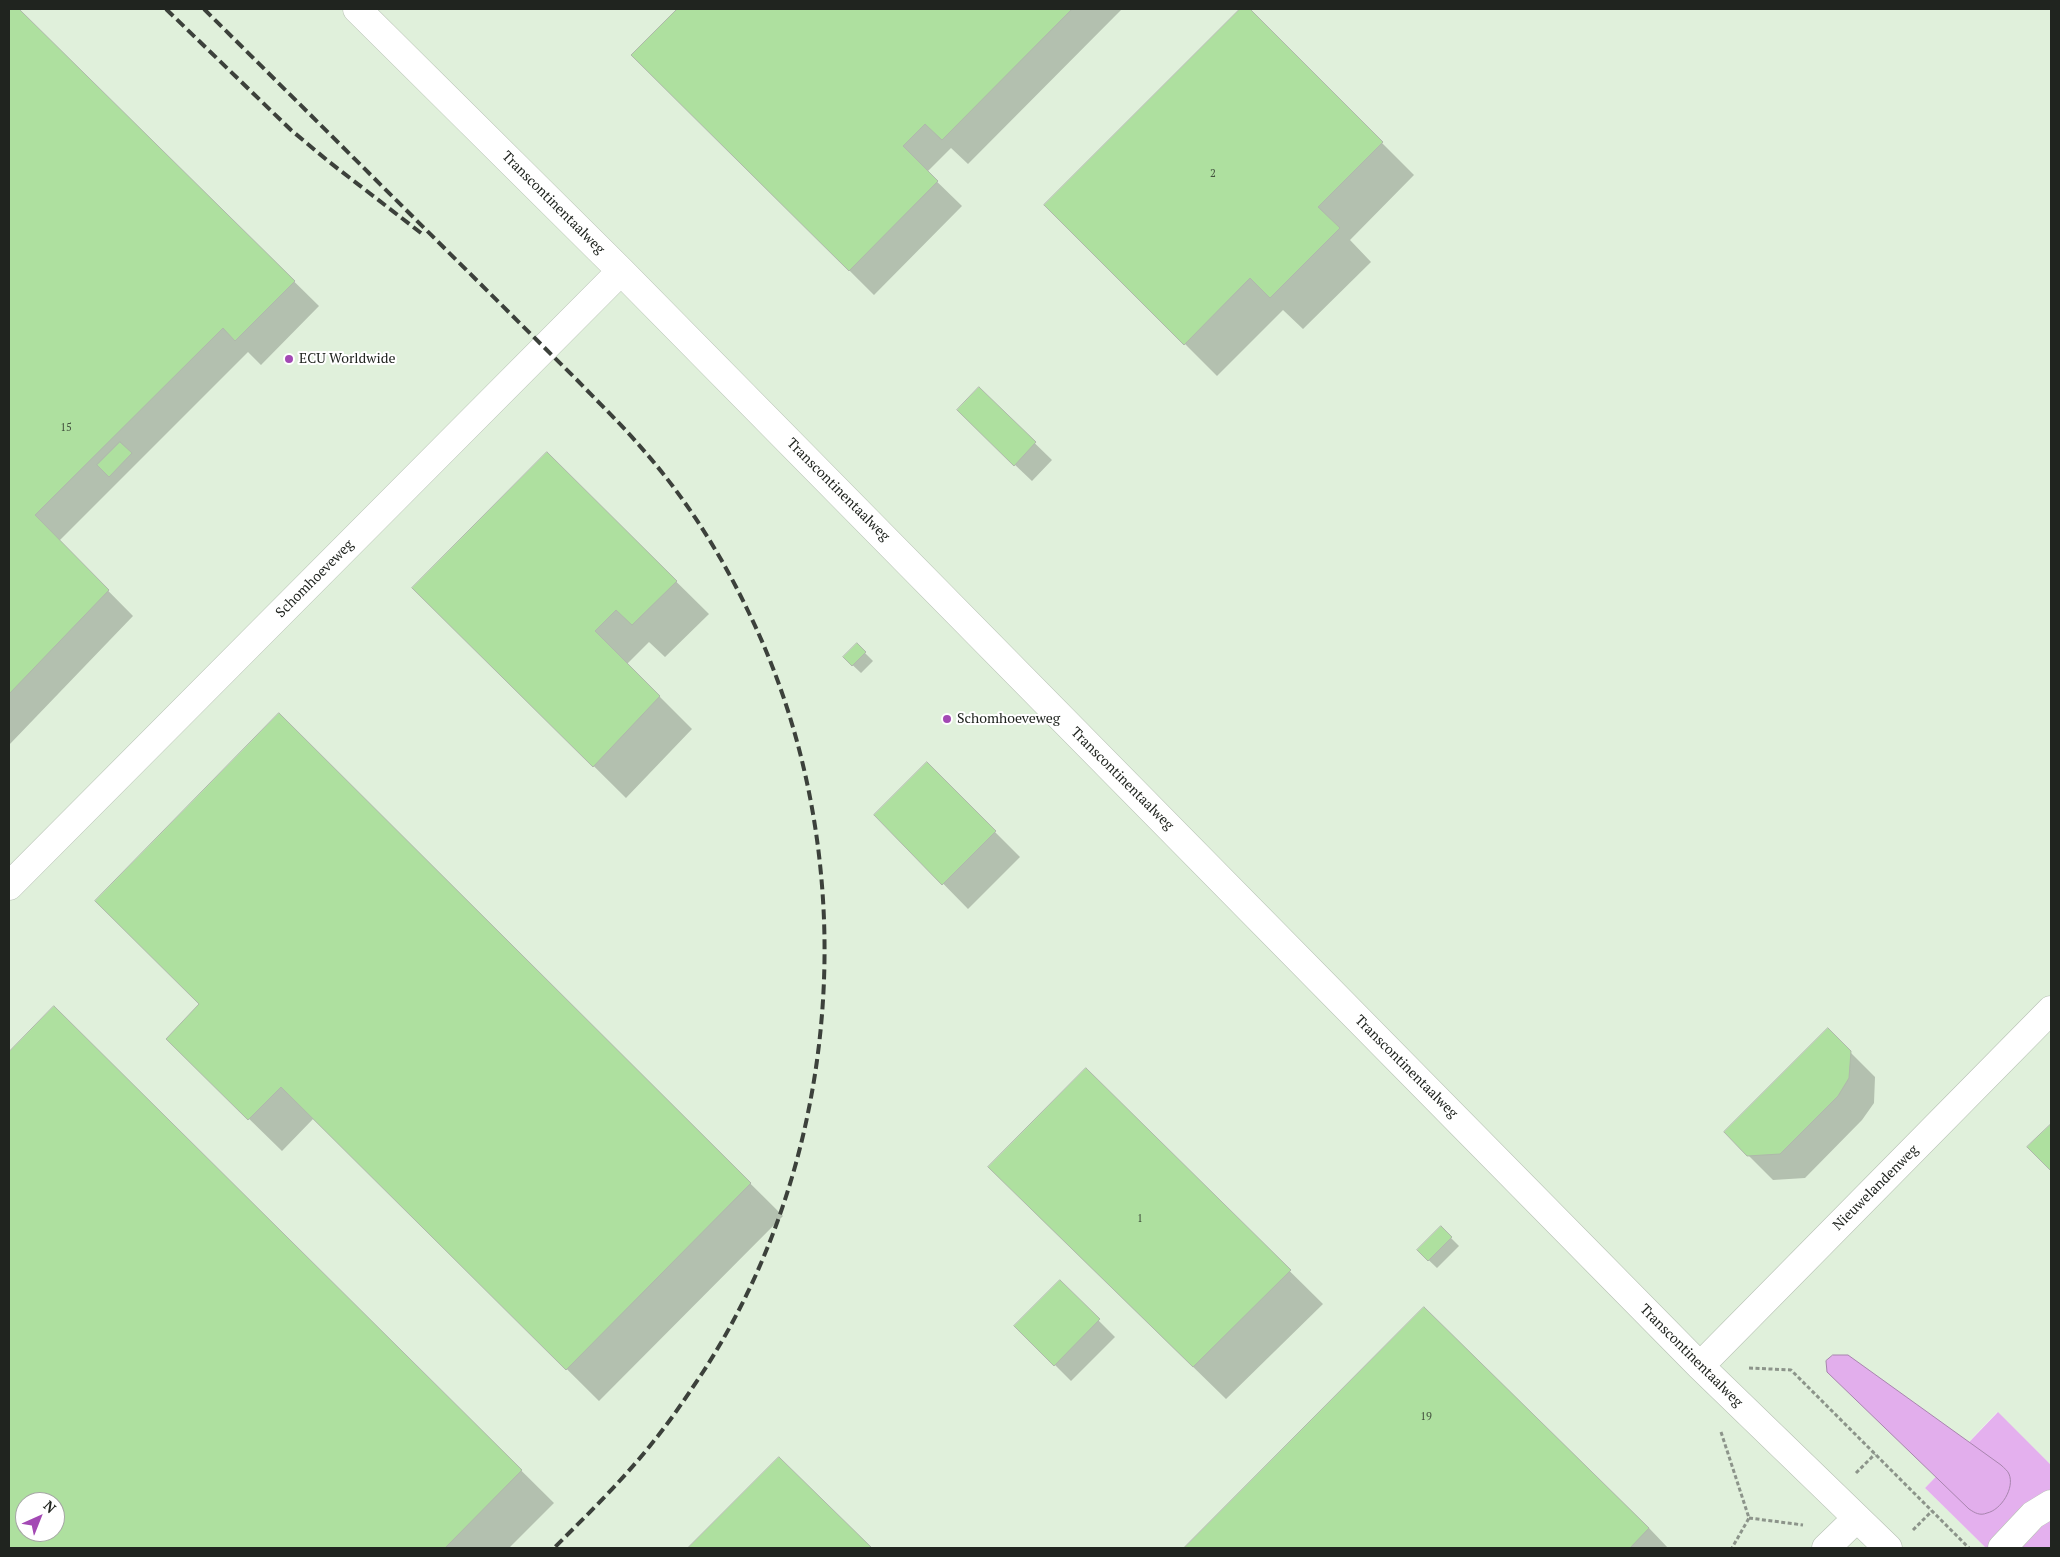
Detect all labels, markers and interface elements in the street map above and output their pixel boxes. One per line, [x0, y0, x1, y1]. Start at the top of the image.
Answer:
street label: Transcontinentaalweg [498, 148, 608, 258]
house number: 2 [1210, 167, 1216, 181]
place label: ECU Worldwide [299, 351, 395, 367]
marker: ECU Worldwide [283, 353, 295, 365]
house number: 15 [60, 421, 72, 435]
street label: Transcontinentaalweg [783, 435, 893, 545]
street label: Schomhoeveweg [273, 537, 357, 621]
place label: Schomhoeveweg [957, 711, 1060, 727]
marker: Schomhoeveweg [941, 713, 953, 725]
street label: Transcontinentaalweg [1067, 724, 1177, 834]
street label: Transcontinentaalweg [1351, 1012, 1461, 1122]
street label: Nieuwelandenweg [1830, 1142, 1922, 1234]
house number: 1 [1137, 1212, 1143, 1226]
street label: Transcontinentaalweg [1636, 1301, 1746, 1411]
house number: 19 [1420, 1410, 1432, 1424]
north arrow [15, 1492, 65, 1542]
text: N [40, 1496, 60, 1517]

